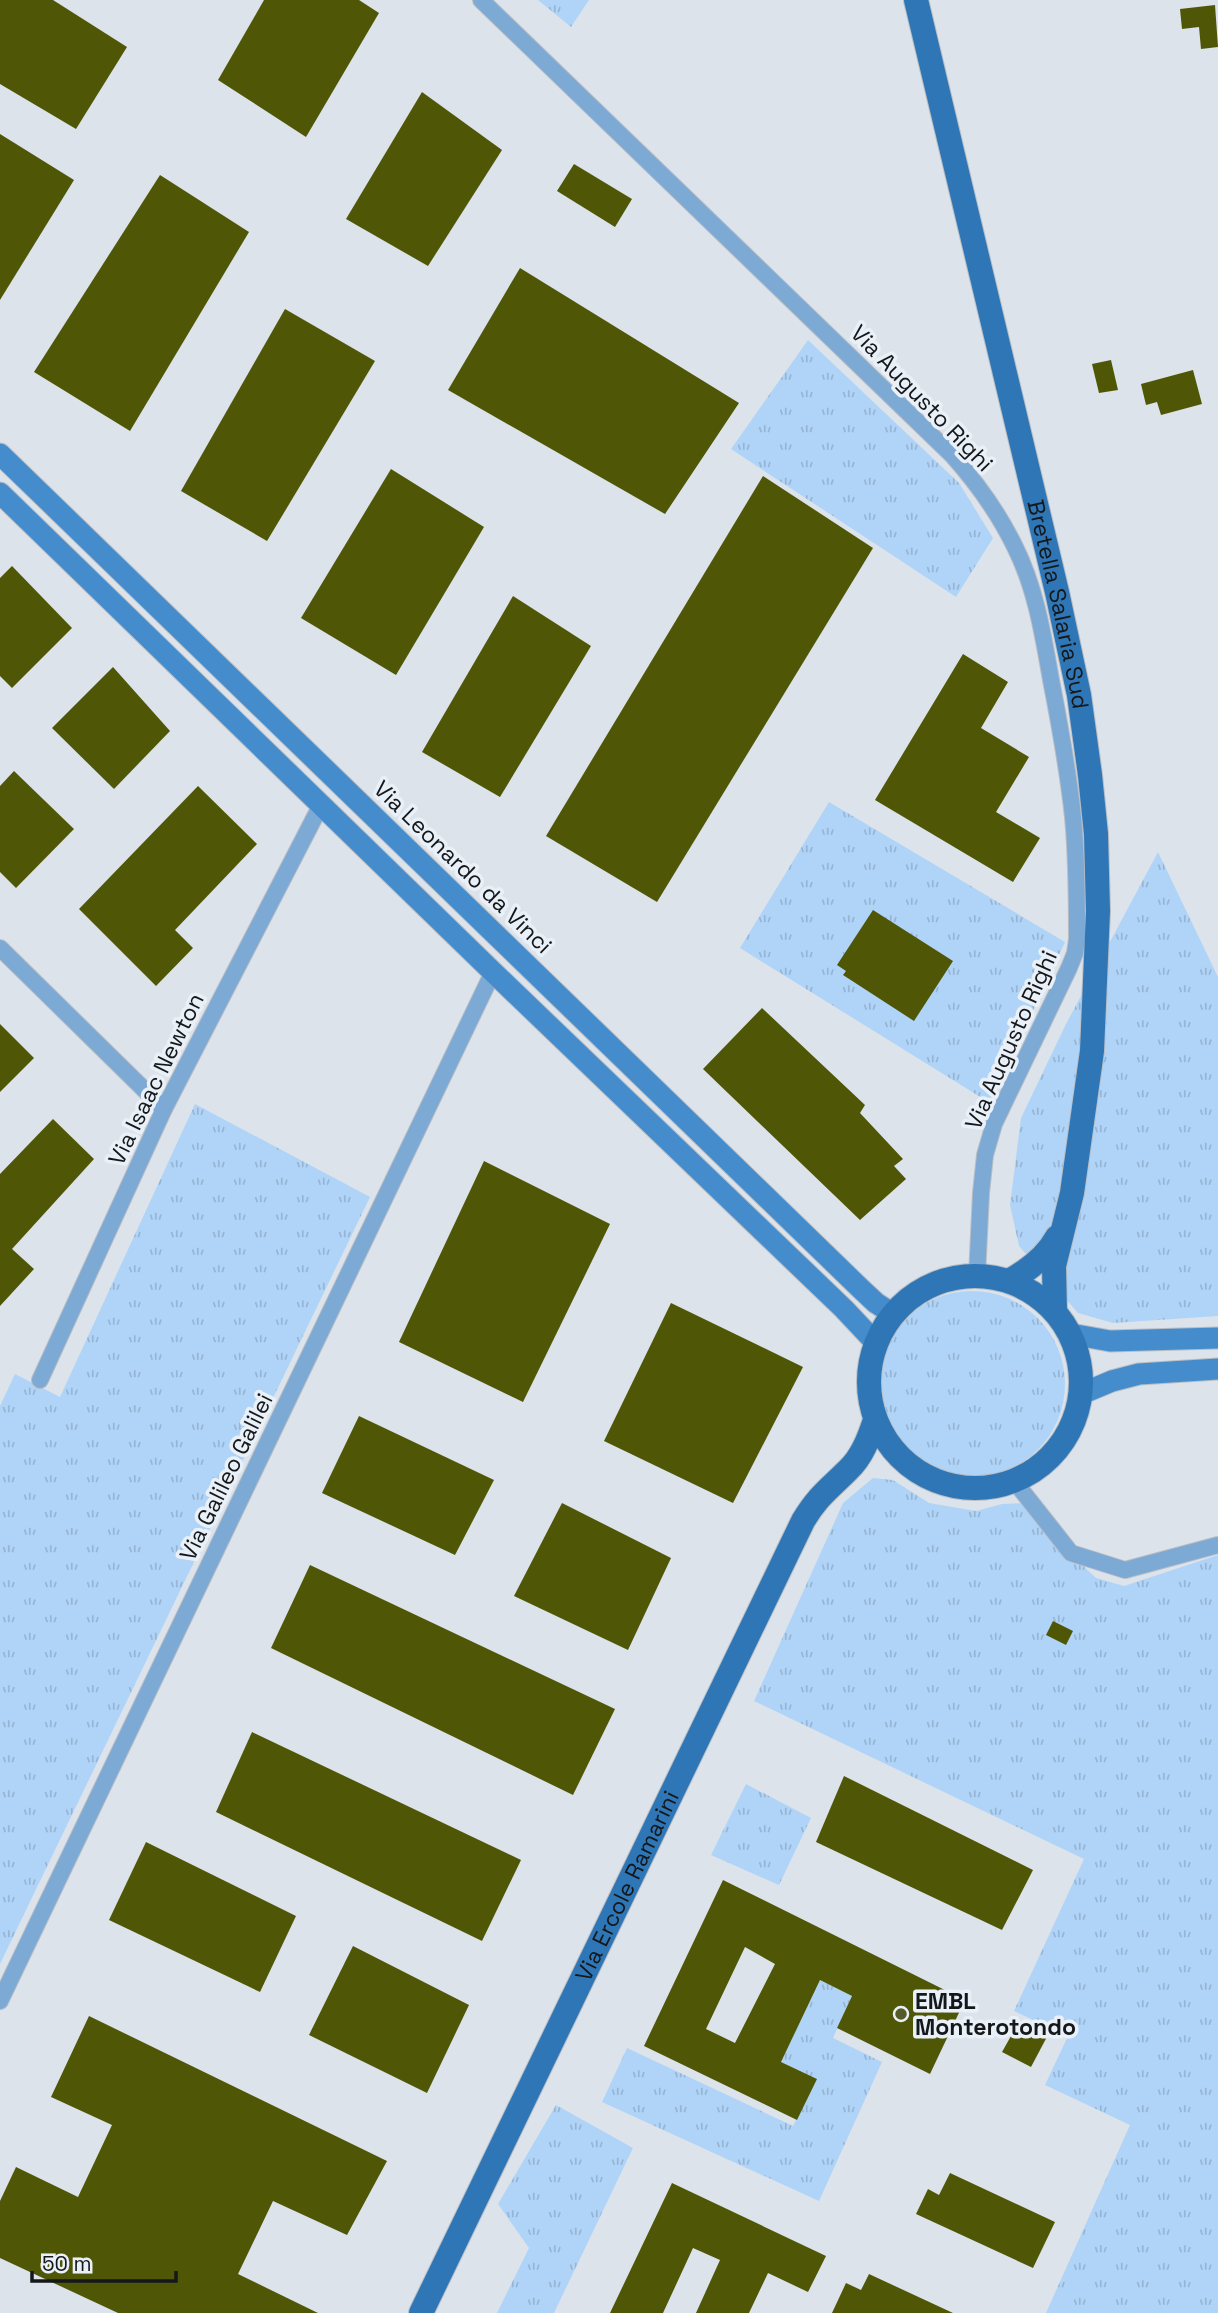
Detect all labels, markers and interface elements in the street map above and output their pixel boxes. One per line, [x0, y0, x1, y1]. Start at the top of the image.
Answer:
street label: Via Augusto Righi [844, 318, 1000, 478]
street label: Bretella Salaria Sud [1021, 497, 1096, 711]
street label: Via Leonardo da Vinci [367, 774, 559, 960]
street label: Via Augusto Righi [958, 946, 1064, 1134]
street label: Via Isaac Newton [101, 988, 211, 1170]
street label: Via Galileo Galilei [172, 1388, 280, 1566]
street label: Via Ercole Ramarini [568, 1786, 686, 1986]
place label: EMBL Monterotondo [915, 1986, 1076, 2042]
marker: EMBL Monterotondo [893, 2006, 909, 2022]
scale bar [32, 2240, 175, 2284]
text: 50 m [42, 2250, 92, 2277]

